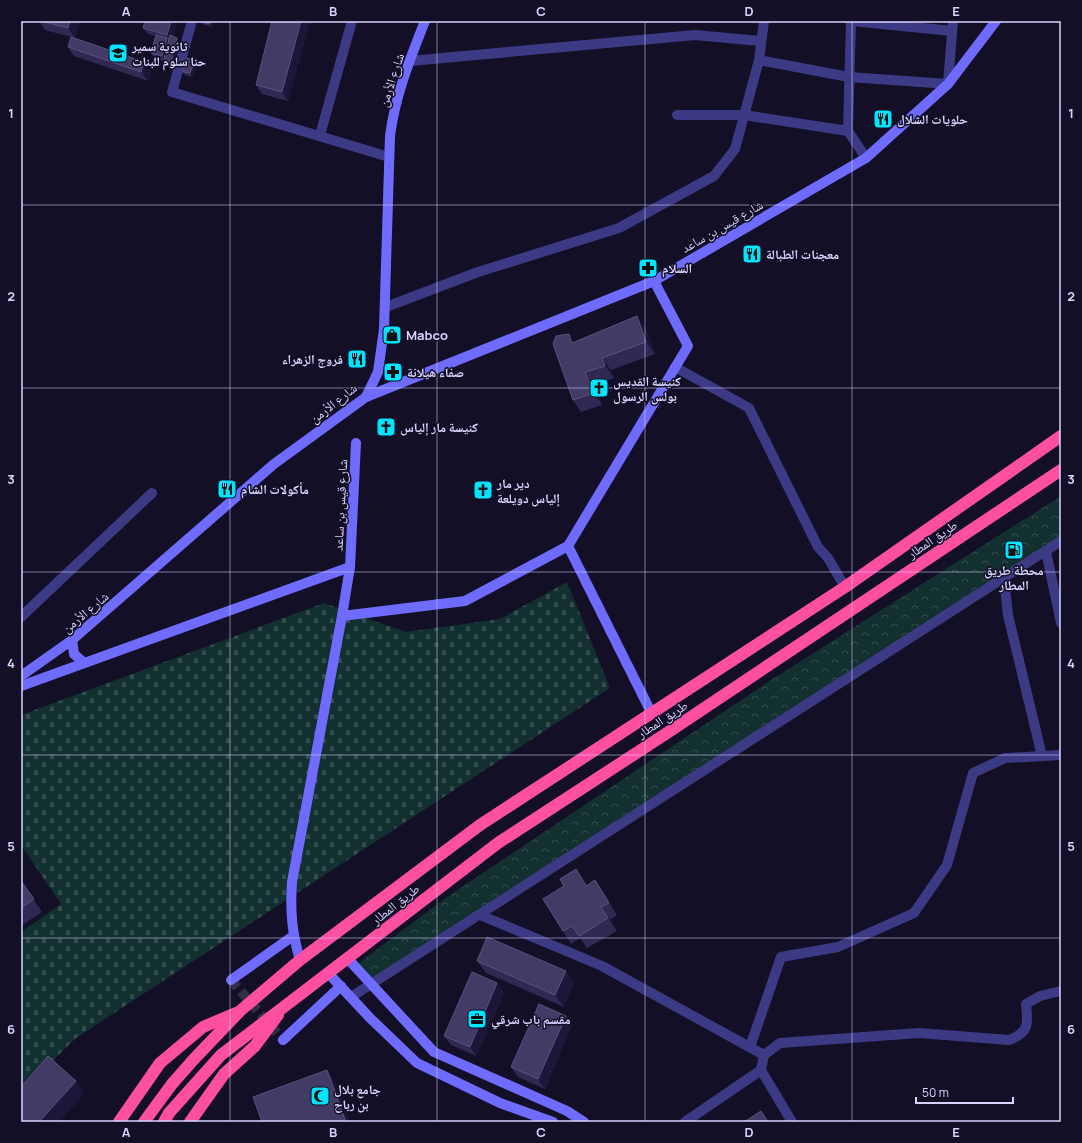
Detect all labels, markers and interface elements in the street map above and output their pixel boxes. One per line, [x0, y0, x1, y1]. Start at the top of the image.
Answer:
text: A [122, 2, 131, 20]
text: B [329, 2, 337, 20]
text: C [536, 2, 546, 20]
text: D [744, 2, 754, 20]
text: E [952, 2, 960, 20]
place label: ثانوية سمير حنا سلوم للبنات [131, 37, 206, 71]
school or university icon: ثانوية سمير حنا سلوم للبنات [107, 42, 129, 64]
street label: شارع الأرمن [374, 51, 409, 110]
text: 1 [8, 104, 14, 122]
text: 1 [1068, 104, 1074, 122]
restaurant icon: حلويات الشلال [872, 108, 894, 130]
place label: حلويات الشلال [897, 110, 968, 128]
street label: شارع قيس بن ساعد [678, 195, 767, 258]
restaurant icon: معجنات الطبالة [741, 243, 763, 265]
place label: معجنات الطبالة [766, 245, 839, 263]
pharmacy icon: السلام [637, 257, 659, 279]
place label: السلام [662, 259, 692, 278]
text: 2 [7, 287, 15, 305]
text: 2 [1067, 287, 1075, 305]
shop icon: Mabco [381, 324, 403, 346]
place label: Mabco [406, 326, 448, 344]
restaurant icon: فروج الزهراء [346, 348, 368, 370]
place label: فروج الزهراء [282, 350, 343, 368]
pharmacy icon: صفاء هيلانة [382, 361, 404, 383]
place label: صفاء هيلانة [407, 363, 464, 381]
place label: كنيسة القديس بولس الرسول [613, 372, 681, 405]
church icon: كنيسة القديس بولس الرسول [588, 377, 610, 399]
street label: شارع الأرمن [306, 379, 361, 428]
church icon: كنيسة مار إلياس [375, 416, 397, 438]
place label: كنيسة مار إلياس [400, 418, 478, 436]
street label: شارع قيس بن ساعد [329, 459, 352, 551]
text: 3 [7, 470, 15, 488]
text: 3 [1067, 470, 1075, 488]
place label: دير مار إلياس دويلعة [496, 474, 560, 507]
restaurant icon: مأكولات الشام [216, 478, 238, 500]
church icon: دير مار إلياس دويلعة [472, 479, 494, 501]
place label: مأكولات الشام [241, 480, 309, 499]
street label: طريق المطار [903, 516, 961, 563]
fuel station icon: محطة طريق المطار [1003, 539, 1025, 561]
place label: محطة طريق المطار [984, 561, 1044, 594]
street label: شارع الأرمن [58, 587, 113, 638]
text: 4 [7, 654, 15, 672]
text: 4 [1067, 654, 1075, 672]
street label: طريق المطار [632, 696, 691, 743]
text: 5 [7, 837, 15, 855]
text: 5 [1067, 837, 1075, 855]
street label: طريق المطار [366, 879, 423, 929]
office icon: مقسم باب شرقي [466, 1008, 488, 1030]
place label: مقسم باب شرقي [491, 1010, 571, 1030]
text: 6 [7, 1020, 15, 1038]
text: 6 [1067, 1020, 1075, 1038]
scale bar [916, 1079, 1013, 1105]
place label: جامع بلال بن رباح [334, 1080, 381, 1113]
text: 50 m [922, 1084, 949, 1101]
mosque icon: جامع بلال بن رباح [309, 1085, 331, 1107]
text: A [122, 1123, 131, 1141]
text: B [329, 1123, 337, 1141]
text: C [536, 1123, 546, 1141]
text: D [744, 1123, 754, 1141]
text: E [952, 1123, 960, 1141]

